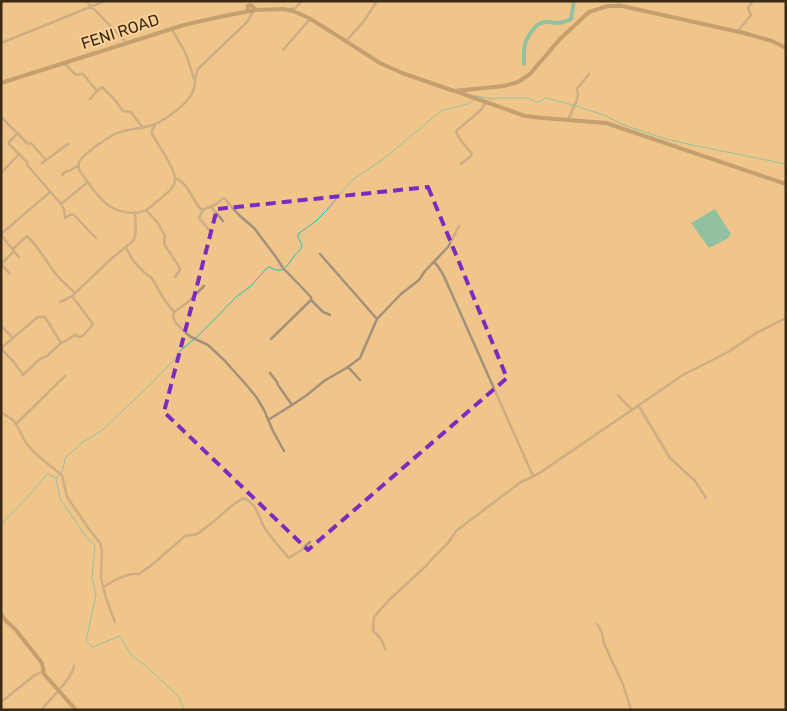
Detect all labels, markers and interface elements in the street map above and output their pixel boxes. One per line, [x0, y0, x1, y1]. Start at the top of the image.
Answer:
street label: FENI ROAD [79, 10, 162, 53]

